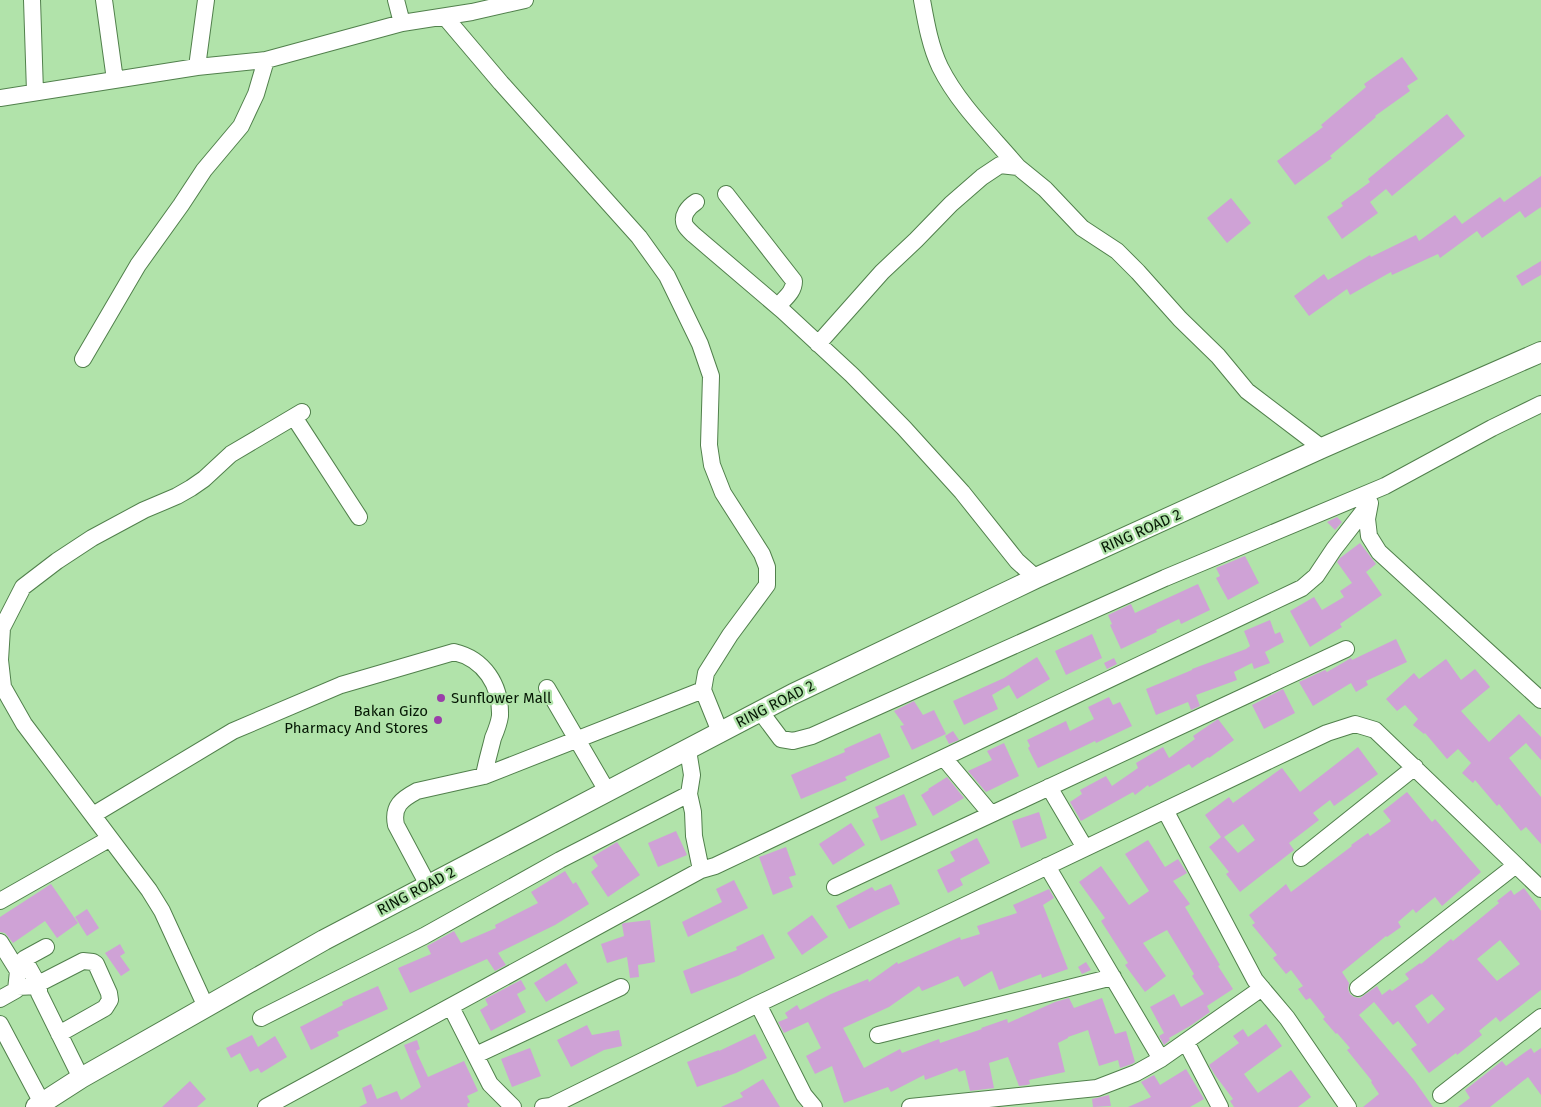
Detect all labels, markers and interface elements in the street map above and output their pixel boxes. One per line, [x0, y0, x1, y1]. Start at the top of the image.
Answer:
street label: RING ROAD 2 [1098, 505, 1184, 557]
street label: RING ROAD 2 [733, 676, 817, 732]
place label: Sunflower Mall [451, 689, 552, 707]
marker: Sunflower Mall [435, 692, 447, 704]
place label: Bakan Gizo Pharmacy And Stores [284, 702, 428, 737]
marker: Bakan Gizo Pharmacy And Stores [432, 714, 444, 726]
street label: RING ROAD 2 [374, 863, 458, 919]

